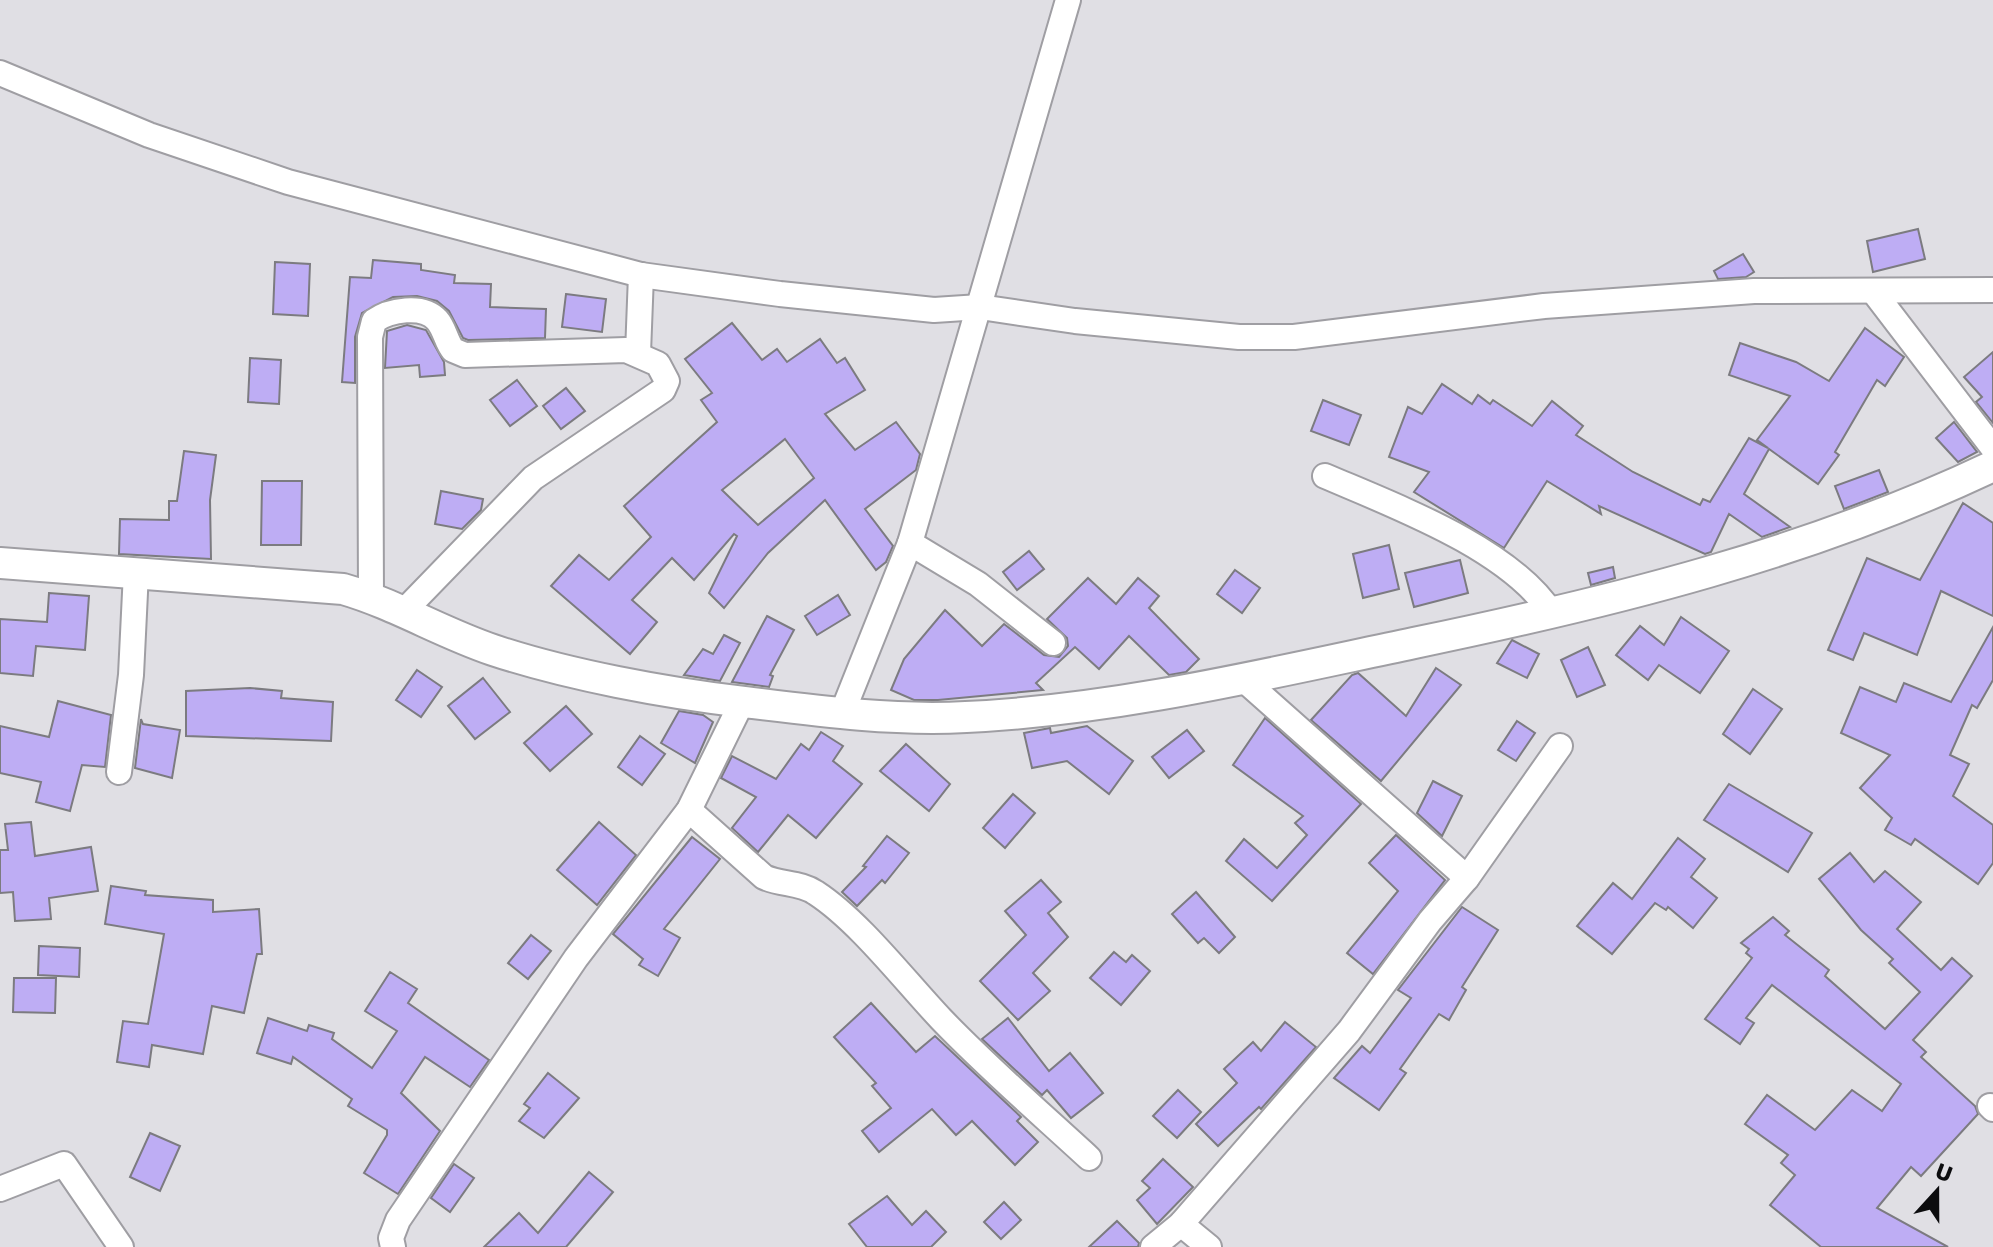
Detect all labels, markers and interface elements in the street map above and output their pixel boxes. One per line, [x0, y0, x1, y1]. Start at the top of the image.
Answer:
north arrow [1897, 1151, 1977, 1231]
text: U [1932, 1157, 1956, 1188]

